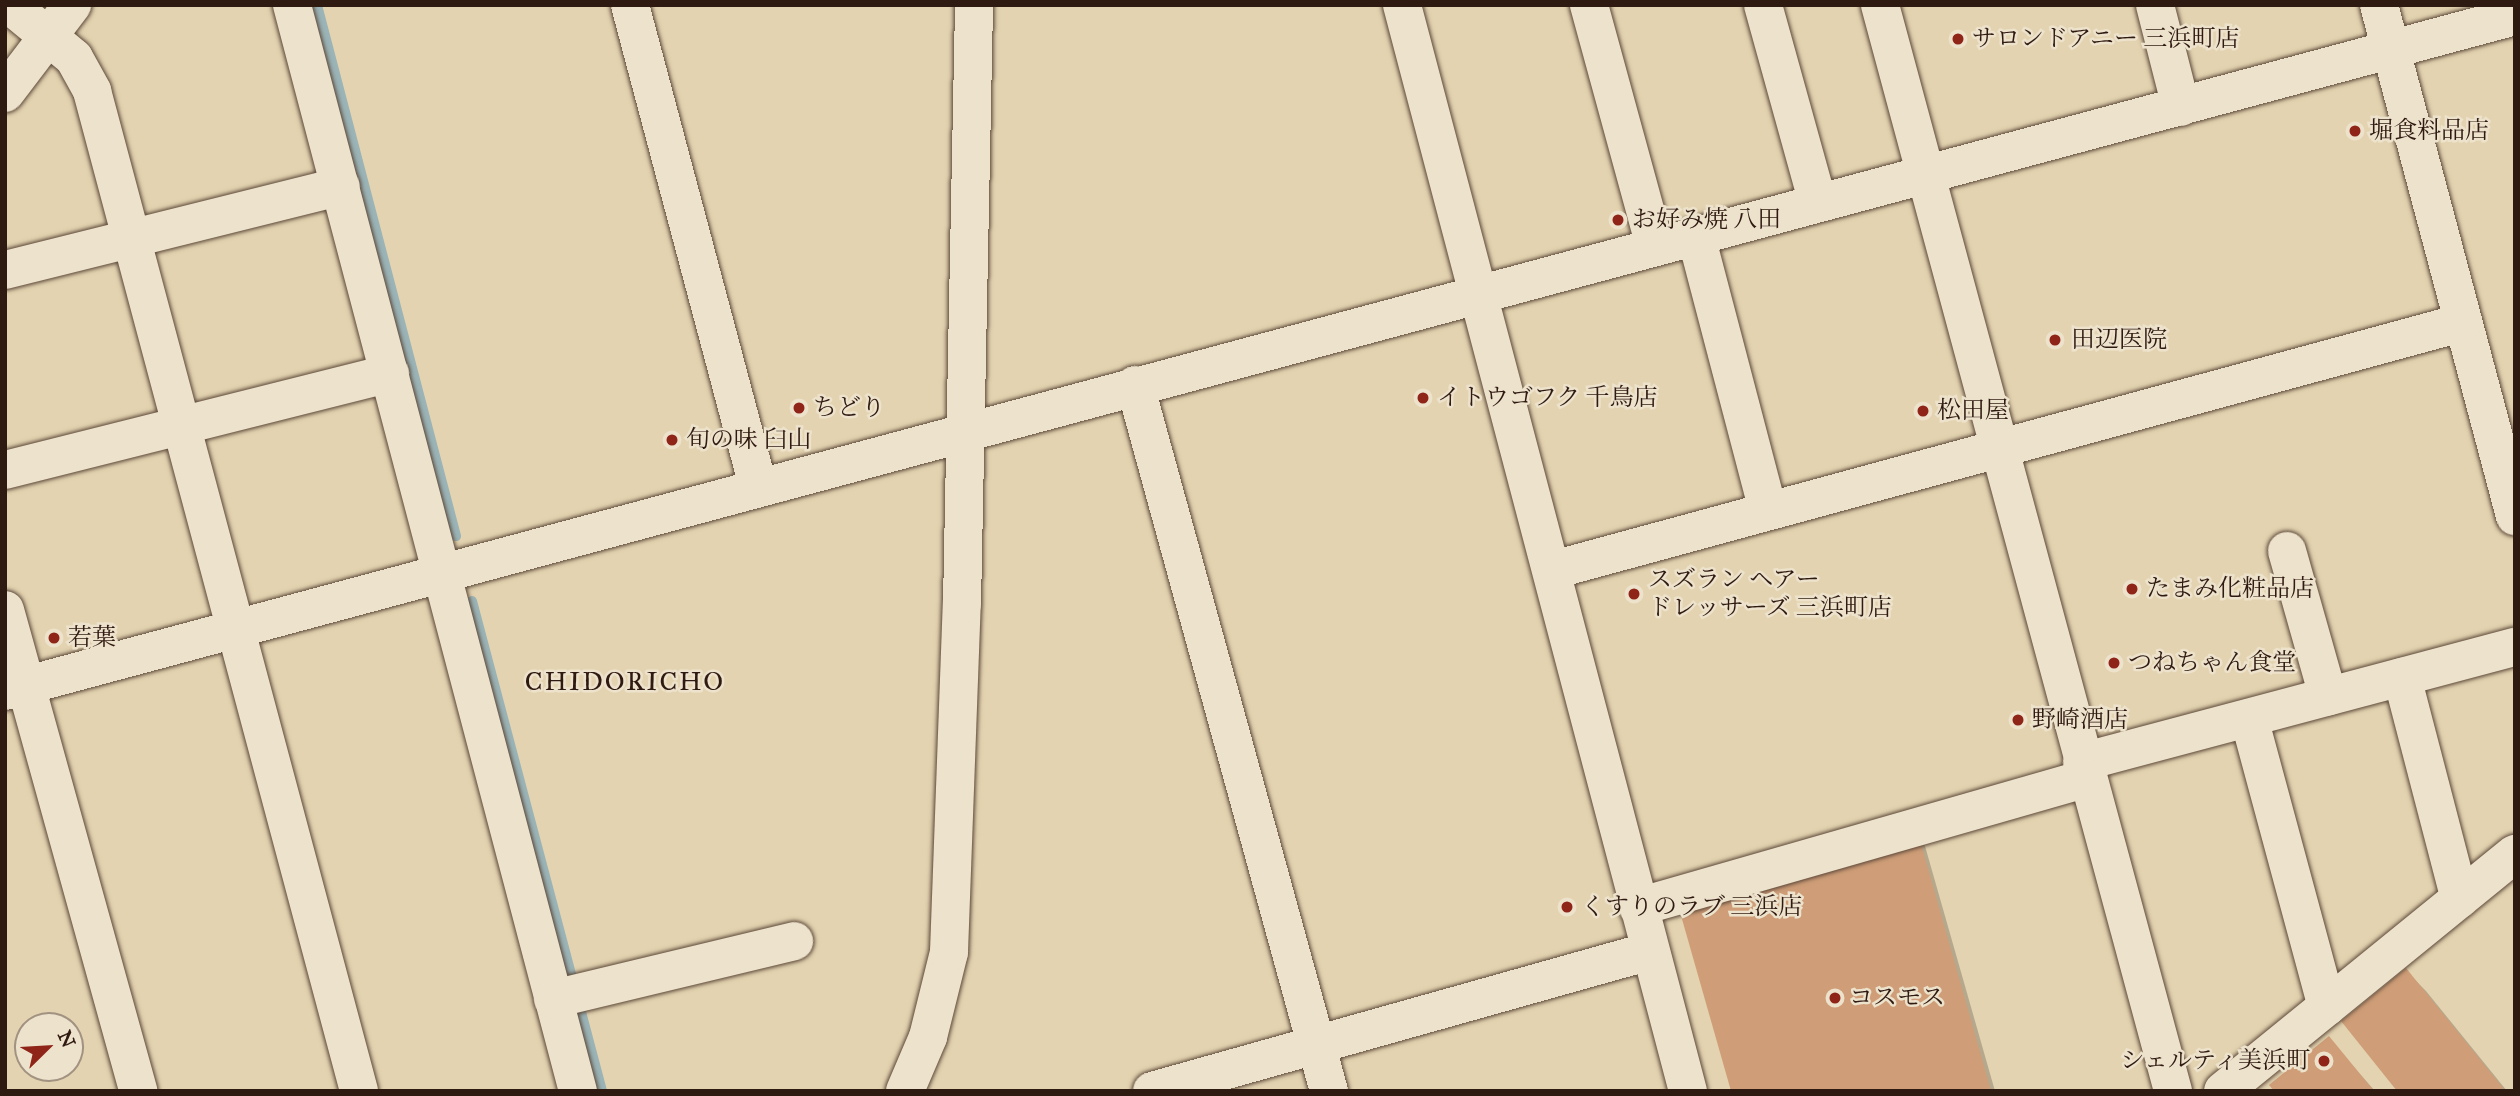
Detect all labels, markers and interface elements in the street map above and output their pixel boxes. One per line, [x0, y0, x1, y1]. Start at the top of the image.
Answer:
place label: サロンドアニー 三浜町店 [1972, 25, 2241, 53]
marker: サロンドアニー 三浜町店 [1950, 31, 1966, 47]
place label: 堀食料品店 [2369, 117, 2489, 145]
marker: 堀食料品店 [2347, 123, 2363, 139]
place label: お好み焼 八田 [1632, 206, 1781, 234]
marker: お好み焼 八田 [1610, 212, 1626, 228]
place label: 田辺医院 [2071, 326, 2167, 354]
marker: 田辺医院 [2045, 330, 2065, 350]
place label: イトウゴフク 千鳥店 [1437, 384, 1658, 412]
marker: イトウゴフク 千鳥店 [1415, 390, 1431, 406]
place label: ちどり [813, 394, 885, 422]
place label: 松田屋 [1937, 397, 2009, 425]
marker: ちどり [791, 400, 807, 416]
marker: 松田屋 [1915, 403, 1931, 419]
place label: 旬の味 臼山 [686, 426, 811, 454]
marker: 旬の味 臼山 [664, 432, 680, 448]
place label: スズラン ヘアー ドレッサーズ 三浜町店 [1648, 566, 1893, 622]
place label: たまみ化粧品店 [2146, 575, 2314, 603]
marker: たまみ化粧品店 [2124, 581, 2140, 597]
marker: スズラン ヘアー ドレッサーズ 三浜町店 [1626, 586, 1642, 602]
place label: 若葉 [68, 624, 116, 652]
marker: 若葉 [46, 630, 62, 646]
place label: つねちゃん食堂 [2128, 649, 2296, 677]
marker: つねちゃん食堂 [2106, 655, 2122, 671]
district label: CHIDORICHO [526, 666, 724, 698]
place label: 野崎酒店 [2032, 706, 2128, 734]
marker: 野崎酒店 [2010, 712, 2026, 728]
place label: くすりのラブ 三浜店 [1581, 893, 1802, 921]
marker: くすりのラブ 三浜店 [1559, 899, 1575, 915]
place label: コスモス [1849, 984, 1945, 1012]
marker: コスモス [1827, 990, 1843, 1006]
north arrow [14, 1012, 84, 1082]
text: N [53, 1027, 81, 1051]
place label: シェルティ美浜町 [2118, 1047, 2310, 1075]
marker: シェルティ美浜町 [2316, 1053, 2332, 1069]

